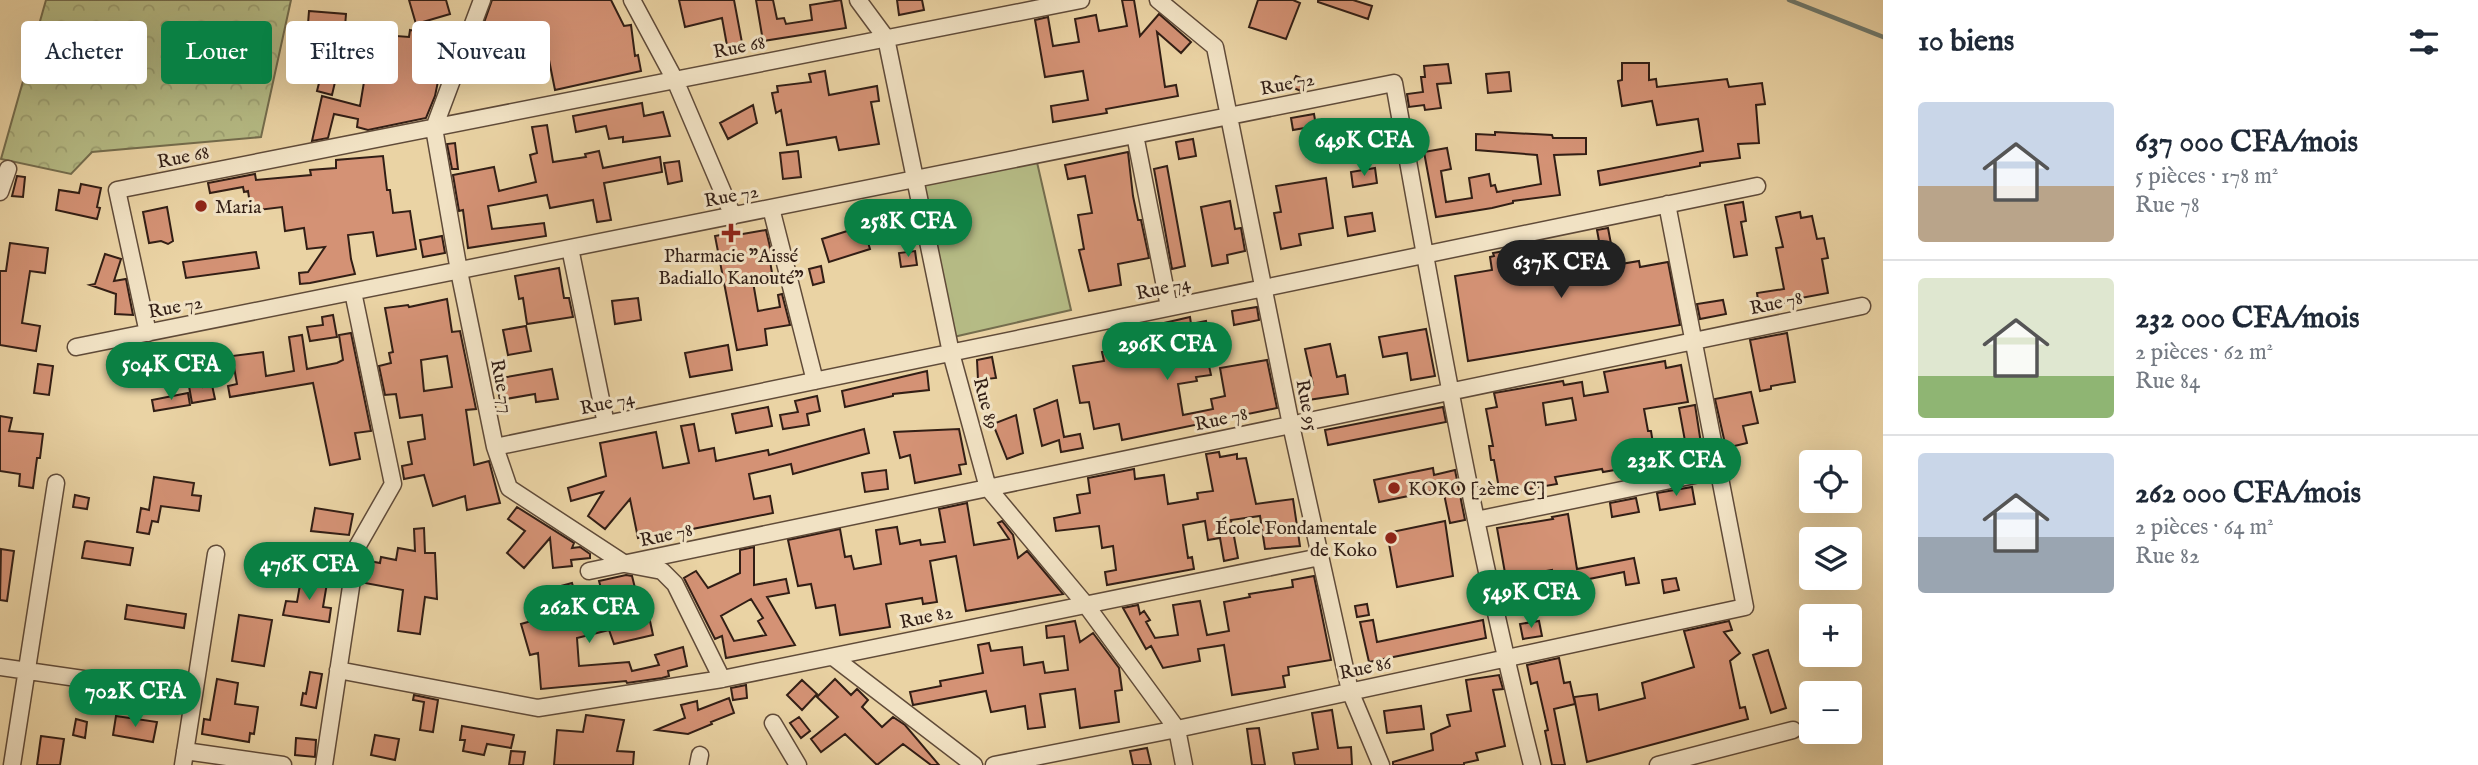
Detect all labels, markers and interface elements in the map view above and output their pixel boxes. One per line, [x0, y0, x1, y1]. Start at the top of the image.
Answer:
chip: Acheter [21, 21, 147, 84]
chip: Louer [161, 21, 272, 84]
chip: Filtres [286, 21, 398, 84]
chip: Nouveau [412, 21, 550, 84]
text: 10 biens [1918, 23, 2014, 61]
icon: filters [2405, 23, 2443, 61]
street label: Rue 68 [711, 31, 767, 65]
street label: Rue 72 [1258, 68, 1317, 102]
pin: 649K CFA [1292, 118, 1436, 178]
text: 637 000 CFA/mois [2135, 124, 2358, 162]
text: 649K CFA [1315, 126, 1413, 155]
icon: home [1974, 130, 2058, 214]
street label: Rue 68 [155, 141, 211, 175]
text: 5 pièces · 178 m² [2135, 162, 2279, 191]
street label: Rue 72 [702, 180, 761, 214]
text: Rue 78 [2135, 191, 2200, 220]
place label: Maria [215, 196, 262, 220]
marker: Maria [193, 198, 209, 214]
pin: 258K CFA [836, 200, 980, 259]
text: 258K CFA [860, 207, 956, 236]
marker: Pharmacie "Aissé Badiallo Kanouté" [723, 225, 739, 241]
pin: 637K CFA [1489, 240, 1633, 300]
place label: Pharmacie "Aissé Badiallo Kanouté" [658, 245, 804, 291]
text: 637K CFA [1513, 248, 1609, 277]
street label: Rue 74 [1134, 271, 1194, 306]
street label: Rue 78 [1748, 287, 1805, 321]
street label: Rue 72 [146, 291, 205, 325]
text: 232 000 CFA/mois [2135, 300, 2360, 338]
icon: home [1974, 306, 2058, 390]
pin: 296K CFA [1095, 322, 1239, 382]
text: 296K CFA [1118, 330, 1216, 359]
text: 2 pièces · 62 m² [2135, 338, 2273, 367]
pin: 504K CFA [99, 342, 243, 402]
text: 504K CFA [122, 350, 220, 379]
street label: Rue 77 [484, 357, 518, 416]
text: Rue 84 [2135, 367, 2200, 396]
street label: Rue 89 [967, 375, 1003, 432]
street label: Rue 95 [1289, 377, 1323, 433]
street label: Rue 74 [578, 386, 638, 421]
street label: Rue 78 [1193, 403, 1250, 437]
pin: 232K CFA [1604, 438, 1748, 498]
text: 232K CFA [1627, 446, 1725, 475]
map controls [1799, 450, 1862, 744]
button: locate [1799, 450, 1862, 513]
text: 262 000 CFA/mois [2135, 475, 2361, 513]
place label: KOKO [2ème C] [1408, 478, 1545, 502]
marker: KOKO [2ème C] [1386, 480, 1402, 496]
icon: home [1974, 481, 2058, 565]
text: 2 pièces · 64 m² [2135, 513, 2274, 542]
place label: École Fondamentale de Koko [1215, 516, 1377, 563]
street label: Rue 78 [638, 519, 695, 553]
button: layers [1799, 527, 1862, 590]
marker: École Fondamentale de Koko [1383, 530, 1399, 546]
pin: 476K CFA [237, 542, 381, 602]
text: Rue 82 [2135, 542, 2200, 571]
text: 476K CFA [260, 550, 358, 579]
pin: 549K CFA [1459, 570, 1603, 630]
text: 549K CFA [1482, 578, 1580, 607]
pin: 262K CFA [517, 586, 661, 645]
text: 262K CFA [540, 593, 638, 622]
street label: Rue 82 [898, 601, 955, 635]
button: + [1799, 604, 1862, 667]
street label: Rue 86 [1337, 652, 1395, 686]
pin: 702K CFA [63, 670, 207, 729]
text: 702K CFA [85, 677, 185, 706]
button: − [1799, 681, 1862, 744]

